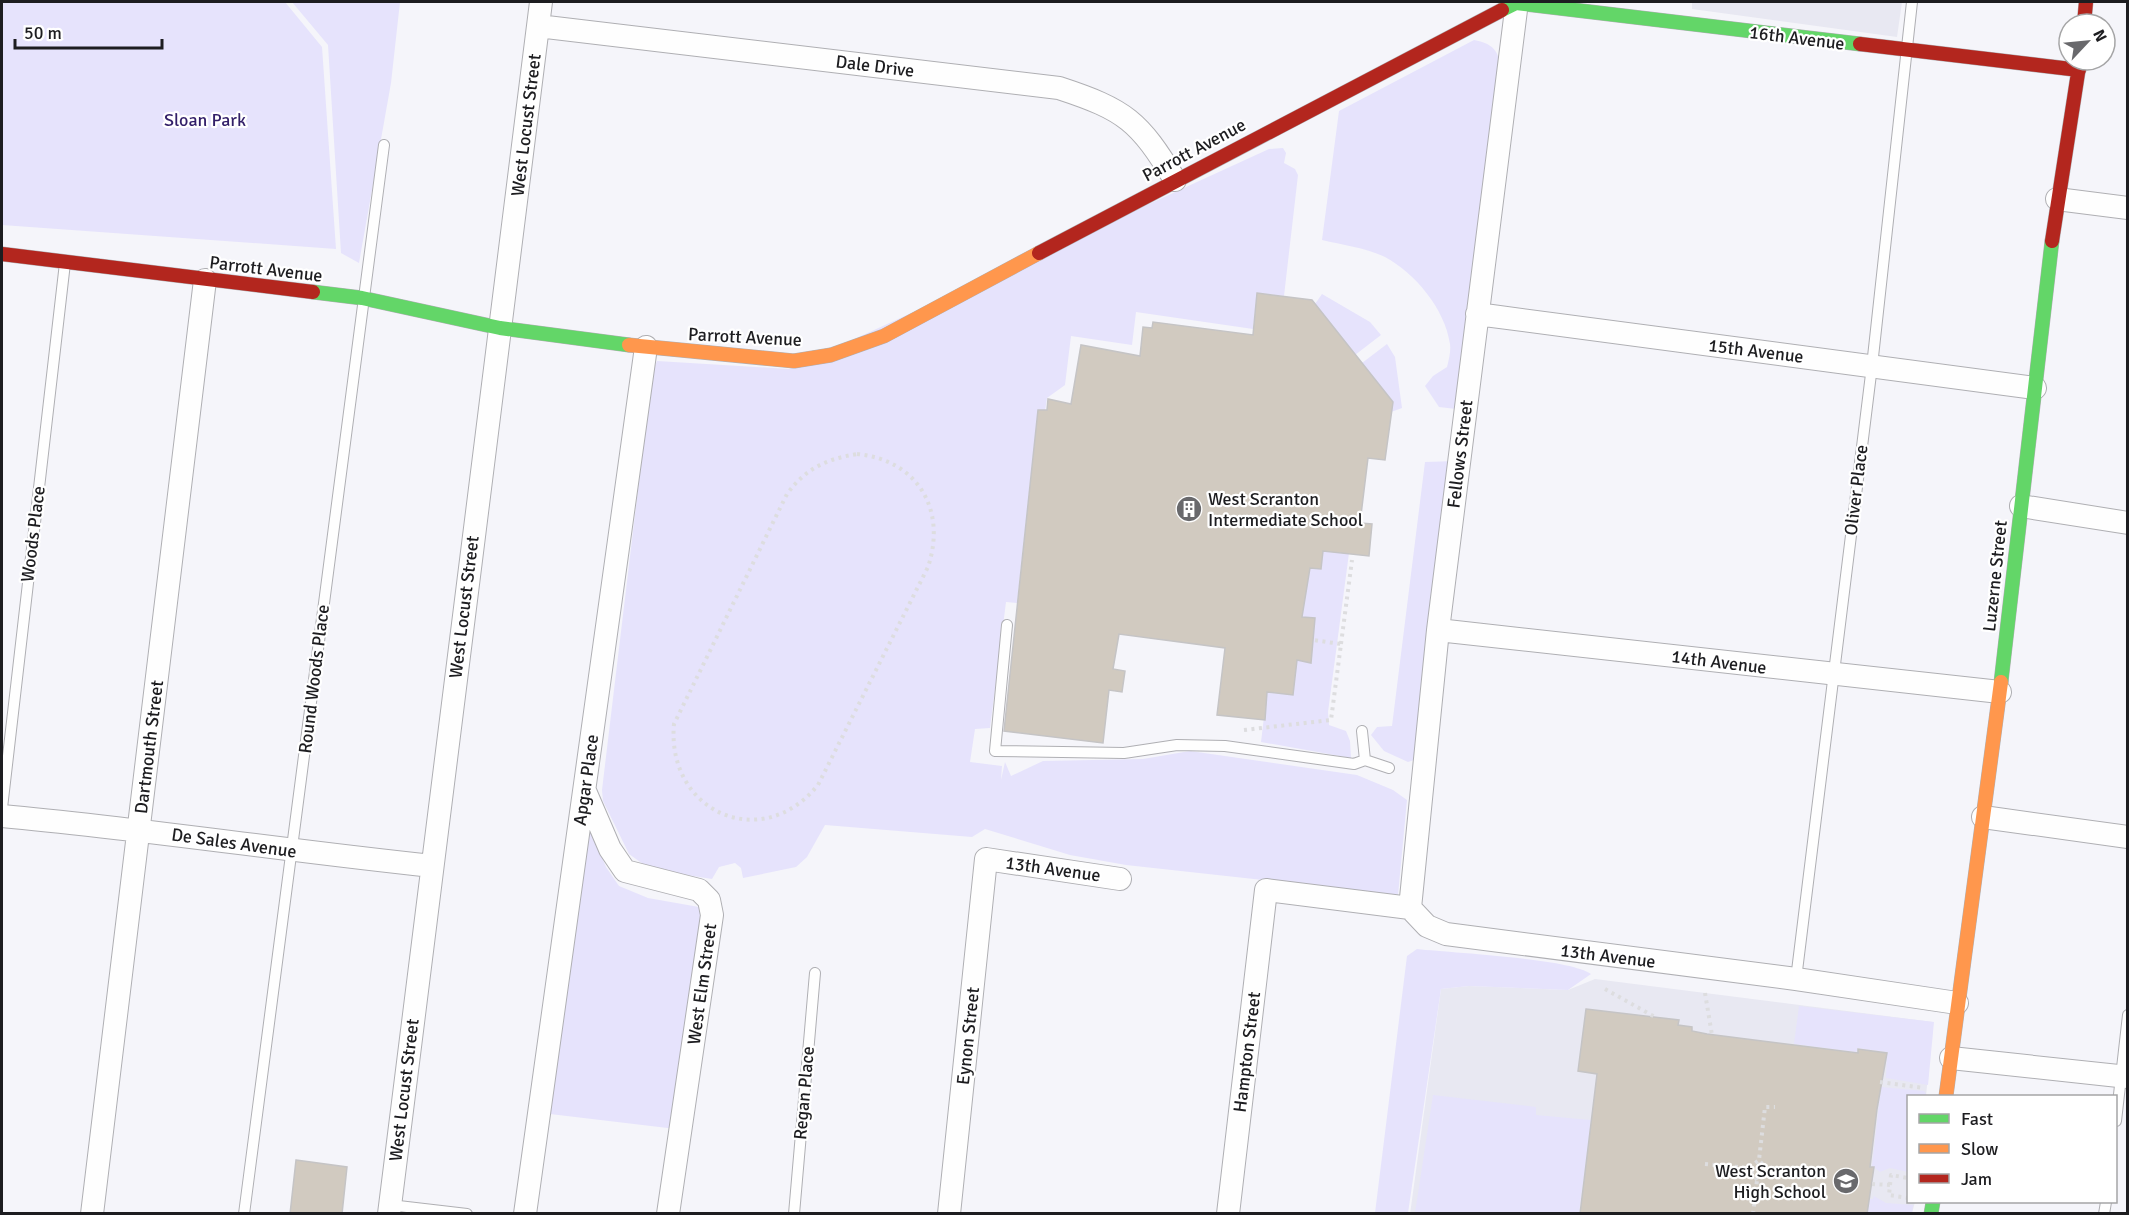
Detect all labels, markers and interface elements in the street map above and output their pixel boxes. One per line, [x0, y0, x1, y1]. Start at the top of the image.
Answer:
scale bar [15, 12, 162, 50]
north arrow [2057, 12, 2117, 72]
street label: 16th Avenue [1748, 21, 1846, 55]
text: 50 m [24, 22, 62, 44]
text: N [2088, 26, 2111, 45]
street label: Dale Drive [834, 50, 916, 82]
street label: West Locust Street [506, 52, 546, 198]
park label: Sloan Park [164, 109, 246, 131]
street label: Parrott Avenue [1139, 114, 1249, 186]
street label: Parrott Avenue [208, 251, 324, 287]
street label: Parrott Avenue [688, 323, 802, 351]
street label: 15th Avenue [1707, 334, 1805, 368]
street label: Fellows Street [1442, 399, 1478, 509]
street label: Oliver Place [1840, 443, 1872, 537]
street label: Woods Place [16, 485, 50, 583]
place label: West Scranton Intermediate School [1208, 488, 1363, 531]
building icon: West Scranton Intermediate School [1174, 494, 1204, 524]
street label: Luzerne Street [1978, 519, 2012, 633]
street label: West Locust Street [444, 534, 484, 680]
street label: Round Woods Place [294, 603, 334, 755]
street label: 14th Avenue [1670, 645, 1768, 679]
street label: Dartmouth Street [130, 679, 168, 815]
street label: Apgar Place [569, 733, 603, 827]
street label: De Sales Avenue [170, 823, 298, 863]
street label: 13th Avenue [1004, 851, 1102, 887]
street label: West Elm Street [683, 922, 721, 1046]
street label: 13th Avenue [1559, 939, 1657, 973]
street label: Eynon Street [952, 986, 984, 1086]
street label: Hampton Street [1229, 990, 1265, 1114]
street label: West Locust Street [384, 1017, 424, 1163]
street label: Regan Place [789, 1045, 819, 1141]
legend [1907, 1095, 2117, 1203]
text: Fast [1961, 1108, 1993, 1130]
text: Slow [1961, 1138, 1998, 1160]
place label: West Scranton High School [1715, 1160, 1826, 1203]
school or university icon: West Scranton High School [1831, 1166, 1861, 1196]
text: Jam [1961, 1168, 1992, 1190]

